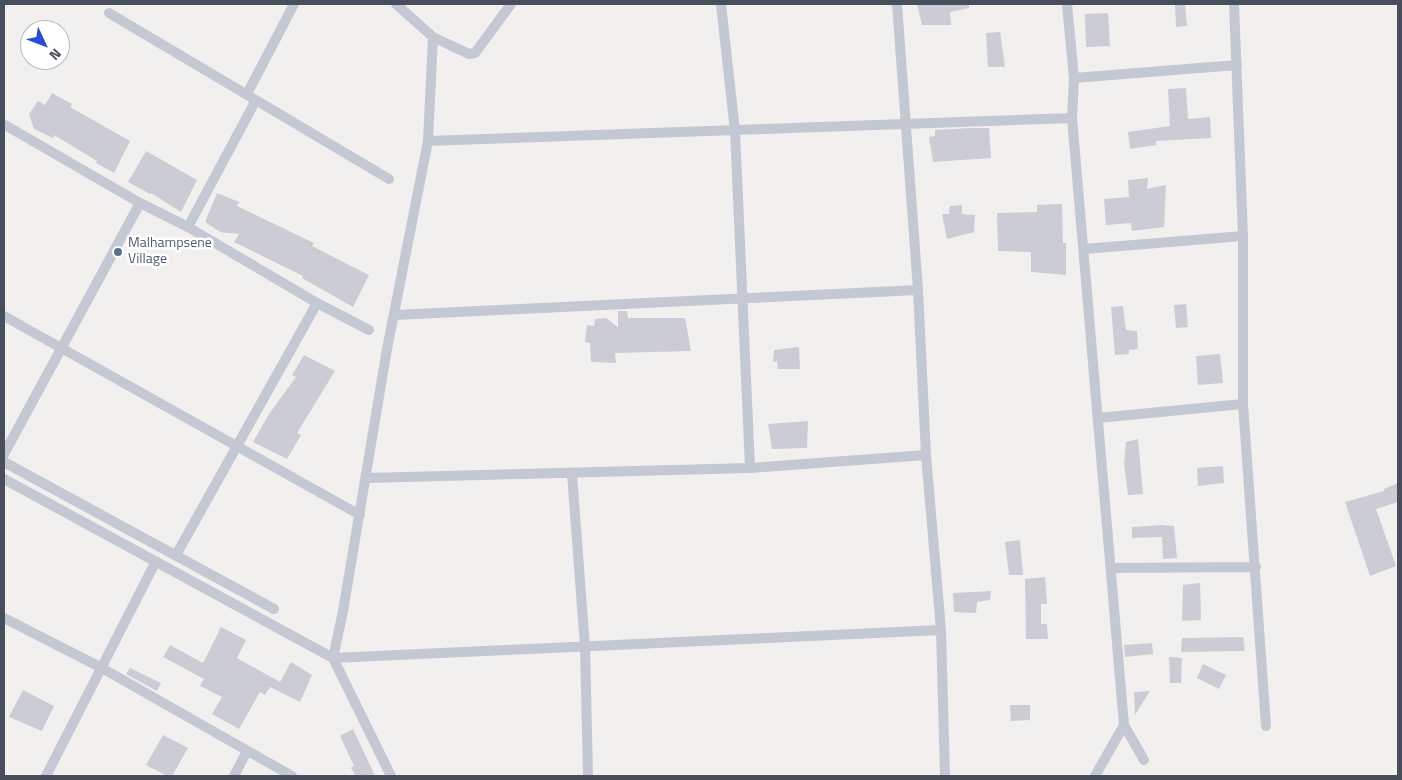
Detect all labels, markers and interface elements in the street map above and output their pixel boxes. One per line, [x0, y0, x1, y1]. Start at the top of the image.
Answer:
north arrow [20, 20, 70, 70]
text: N [45, 44, 67, 66]
place label: Malhampsene Village [128, 236, 212, 268]
marker: Malhampsene Village [112, 246, 124, 258]

